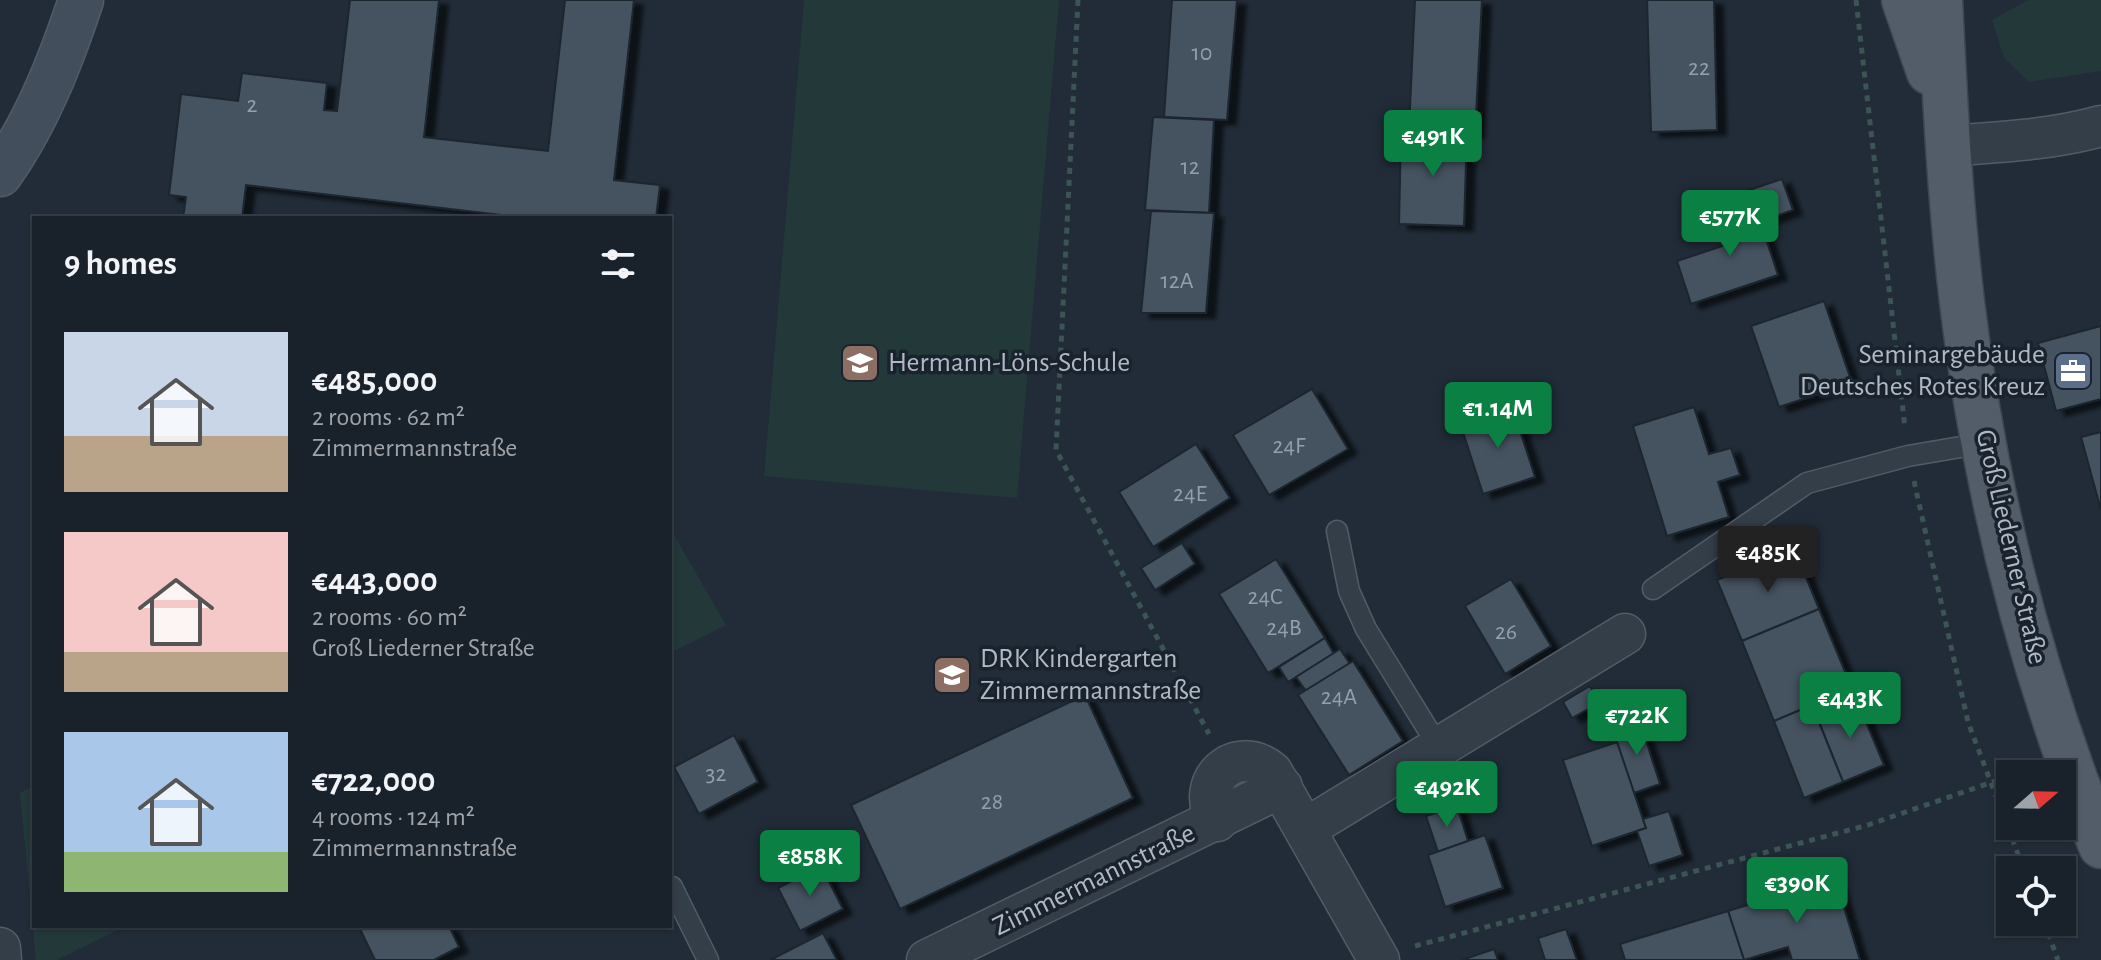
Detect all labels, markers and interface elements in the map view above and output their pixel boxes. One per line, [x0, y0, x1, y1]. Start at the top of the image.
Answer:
house number: 10 [1192, 41, 1212, 65]
house number: 22 [1688, 56, 1710, 80]
house number: 2 [247, 93, 258, 117]
pin: €491K [1377, 110, 1489, 178]
text: €491K [1402, 123, 1464, 149]
house number: 12 [1180, 155, 1200, 179]
pin: €577K [1674, 190, 1786, 258]
text: €577K [1699, 203, 1761, 229]
icon: filters [596, 242, 640, 286]
text: 9 homes [64, 247, 177, 281]
house number: 12A [1160, 269, 1194, 293]
place label: Seminargebäude Deutsches Rotes Kreuz [1800, 341, 2045, 401]
school or university icon: Hermann-Löns-Schule [839, 342, 881, 384]
place label: Hermann-Löns-Schule [888, 349, 1130, 377]
office icon: Seminargebäude Deutsches Rotes Kreuz [2052, 350, 2094, 392]
icon: home [128, 364, 224, 460]
text: €485,000 [312, 364, 437, 398]
pin: €1.14M [1433, 382, 1563, 450]
text: €1.14M [1463, 395, 1533, 421]
text: 2 rooms · 62 m² [312, 404, 465, 430]
street label: Groß Liederner Straße [1970, 427, 2052, 667]
house number: 24F [1273, 434, 1306, 458]
text: Zimmermannstraße [312, 435, 517, 461]
house number: 24E [1173, 482, 1207, 506]
pin: €485K [1712, 526, 1824, 594]
text: €485K [1736, 539, 1800, 565]
icon: home [128, 564, 224, 660]
text: €443,000 [312, 564, 438, 598]
house number: 24C [1248, 585, 1282, 609]
text: 2 rooms · 60 m² [312, 604, 467, 630]
house number: 24B [1266, 616, 1302, 640]
house number: 26 [1495, 620, 1517, 644]
text: Groß Liederner Straße [312, 635, 535, 661]
place label: DRK Kindergarten Zimmermannstraße [980, 645, 1201, 705]
school or university icon: DRK Kindergarten Zimmermannstraße [931, 654, 973, 696]
pin: €443K [1794, 672, 1906, 740]
house number: 24A [1321, 685, 1357, 709]
text: €443K [1818, 685, 1882, 711]
pin: €722K [1581, 689, 1693, 757]
text: €722K [1605, 702, 1669, 728]
north arrow [1996, 760, 2076, 840]
map controls [1996, 760, 2076, 936]
pin: €492K [1391, 761, 1503, 829]
house number: 32 [706, 762, 726, 786]
icon: home [128, 764, 224, 860]
text: €722,000 [312, 764, 436, 798]
text: €492K [1414, 774, 1480, 800]
house number: 28 [981, 790, 1003, 814]
text: 4 rooms · 124 m² [312, 804, 475, 830]
street label: Zimmermannstraße [988, 819, 1200, 941]
pin: €858K [754, 830, 866, 898]
text: Zimmermannstraße [312, 835, 517, 861]
text: €858K [778, 843, 842, 869]
button: locate [1996, 856, 2076, 936]
pin: €390K [1741, 857, 1853, 925]
text: €390K [1765, 870, 1829, 896]

